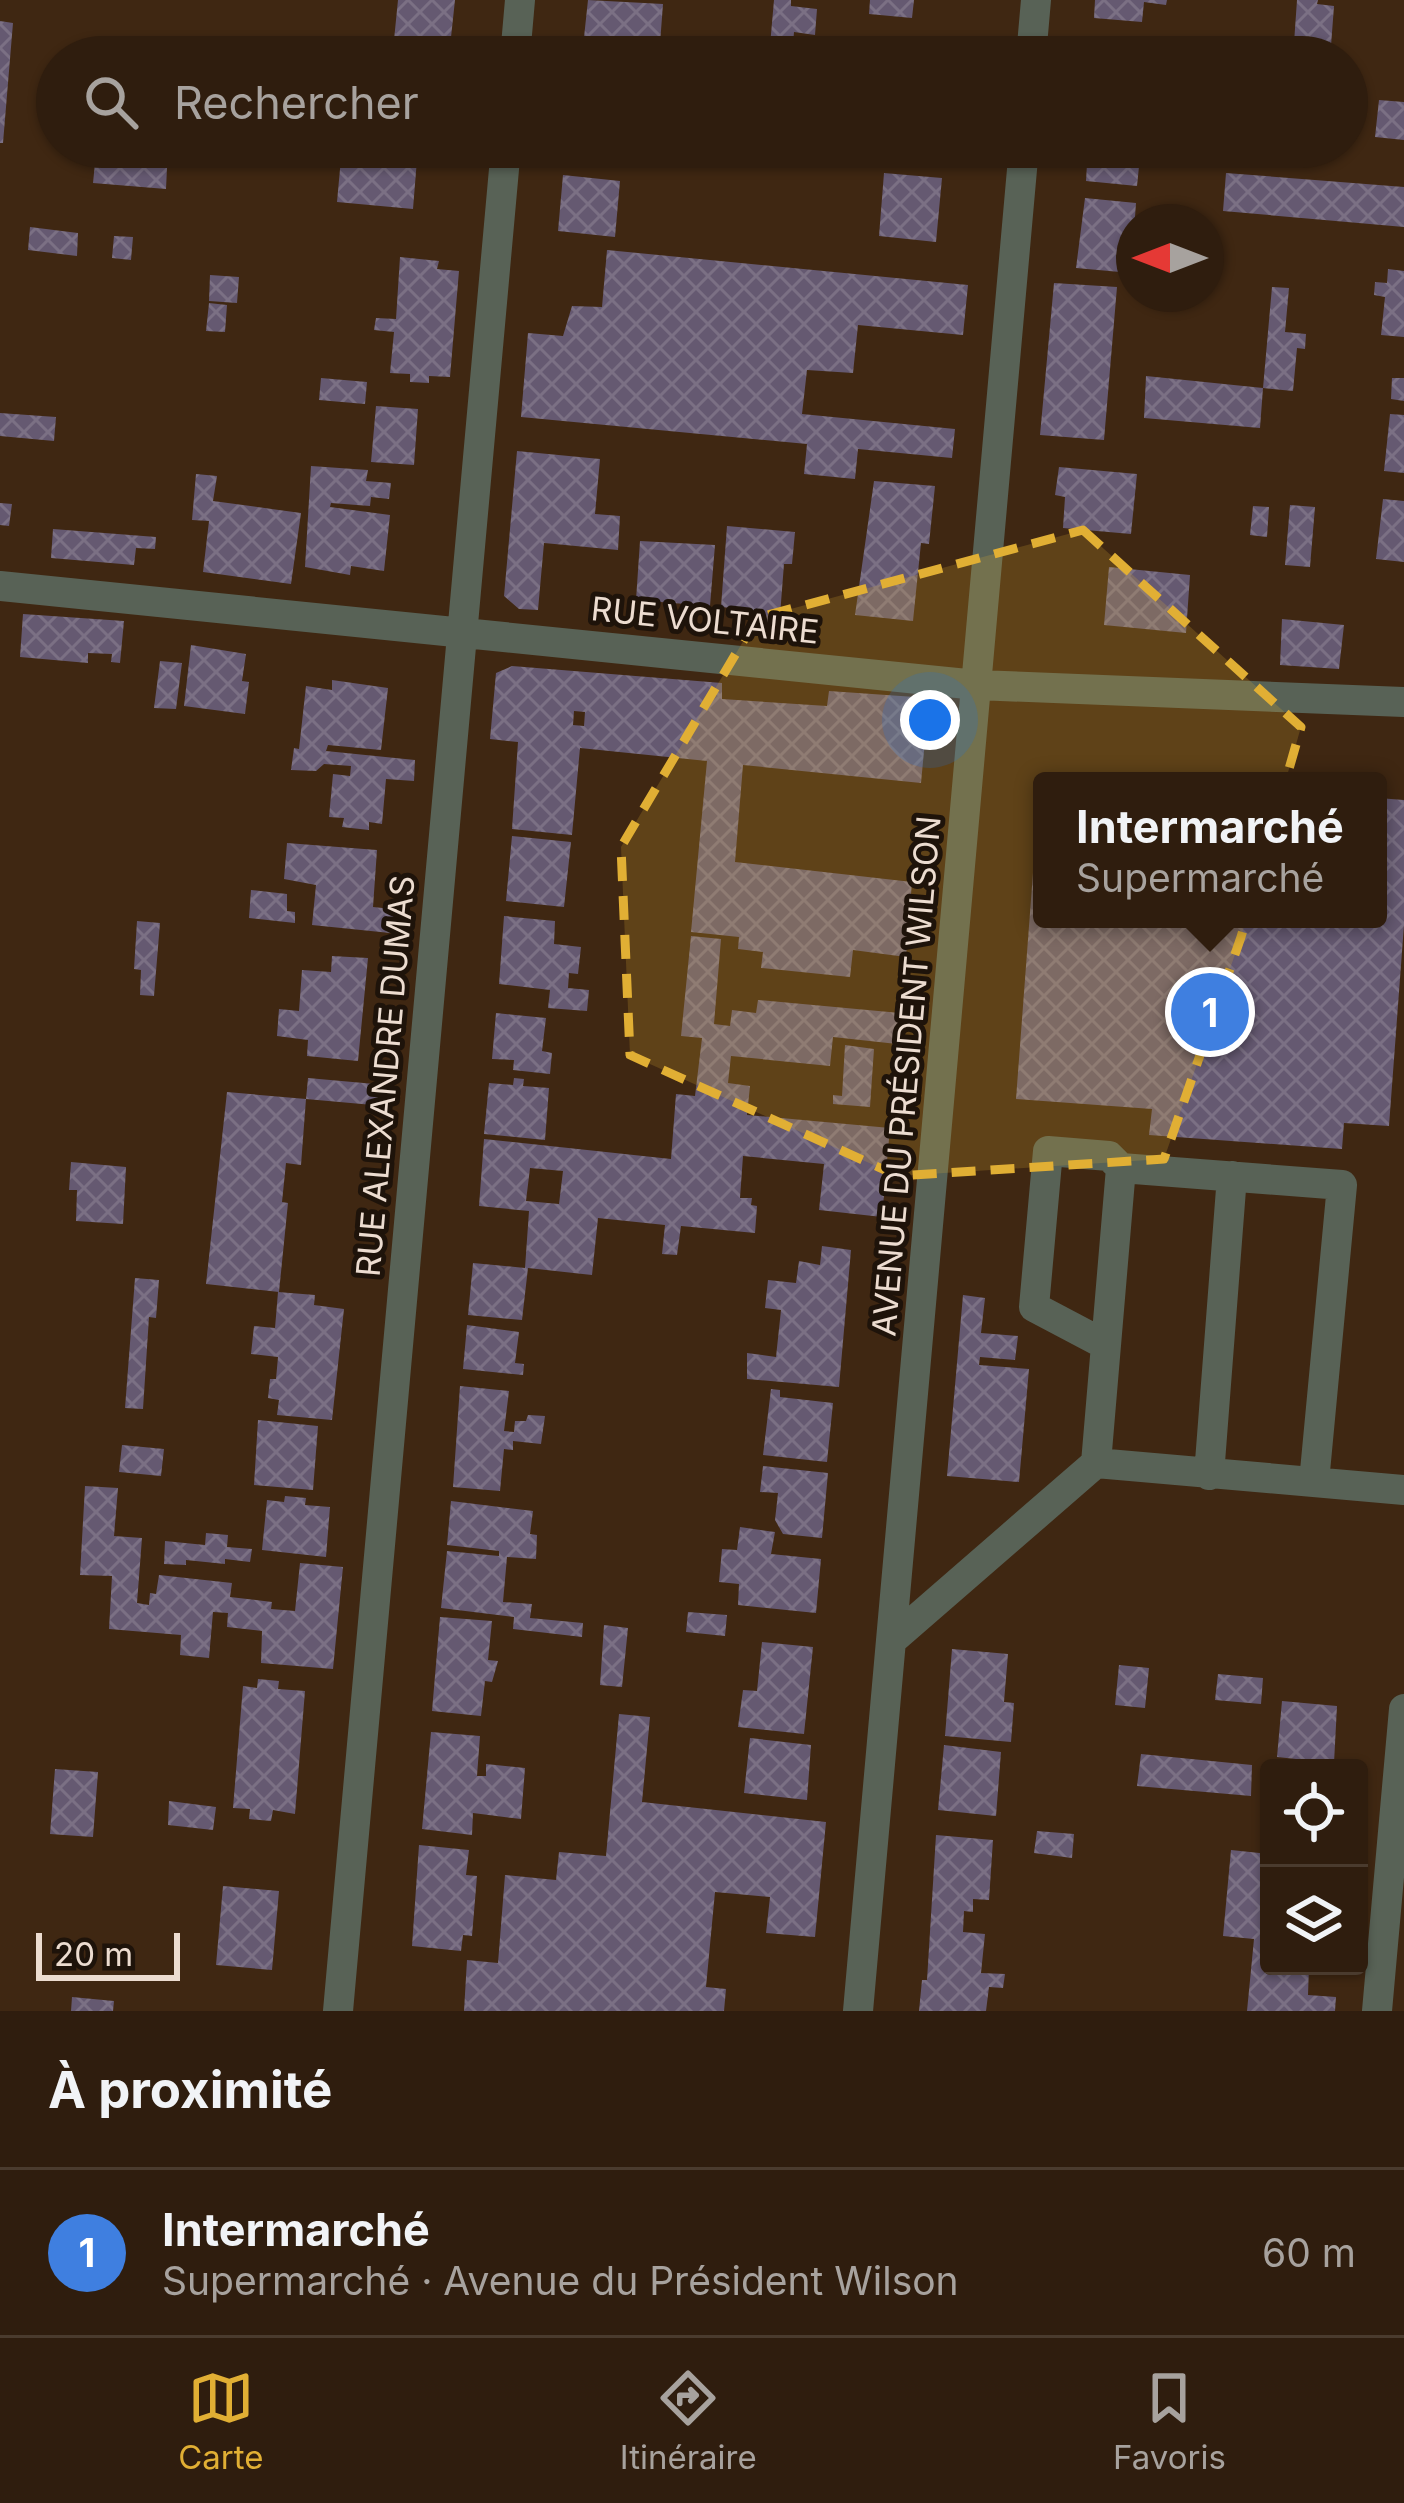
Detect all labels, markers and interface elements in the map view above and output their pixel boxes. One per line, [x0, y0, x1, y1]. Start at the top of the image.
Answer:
search box [36, 36, 1368, 168]
icon: search [78, 69, 144, 135]
text: Rechercher [174, 75, 419, 130]
north arrow [1116, 204, 1224, 312]
street label: RUE VOLTAIRE [589, 588, 821, 652]
your location [900, 690, 960, 750]
popup [1033, 772, 1387, 928]
text: Intermarché [1076, 799, 1344, 854]
street label: AVENUE DU PRÉSIDENT WILSON [863, 814, 949, 1338]
text: Supermarché [1076, 854, 1324, 901]
street label: RUE ALEXANDRE DUMAS [348, 874, 422, 1278]
pin: 1 [1171, 967, 1249, 1057]
map controls [1260, 1759, 1368, 1975]
button: locate [1260, 1759, 1368, 1867]
button: layers [1260, 1867, 1368, 1975]
scale bar [36, 1927, 180, 1980]
text: 20 m [54, 1934, 133, 1974]
text: À proximité [48, 2059, 332, 2120]
text: Intermarché [162, 2202, 430, 2257]
text: 1 [79, 2229, 95, 2276]
text: 60 m [1262, 2229, 1356, 2276]
text: Supermarché · Avenue du Président Wilson [162, 2257, 959, 2304]
tab: Carte [178, 2365, 263, 2477]
tab: Itinéraire [620, 2365, 757, 2477]
tab: Favoris [1113, 2365, 1226, 2477]

